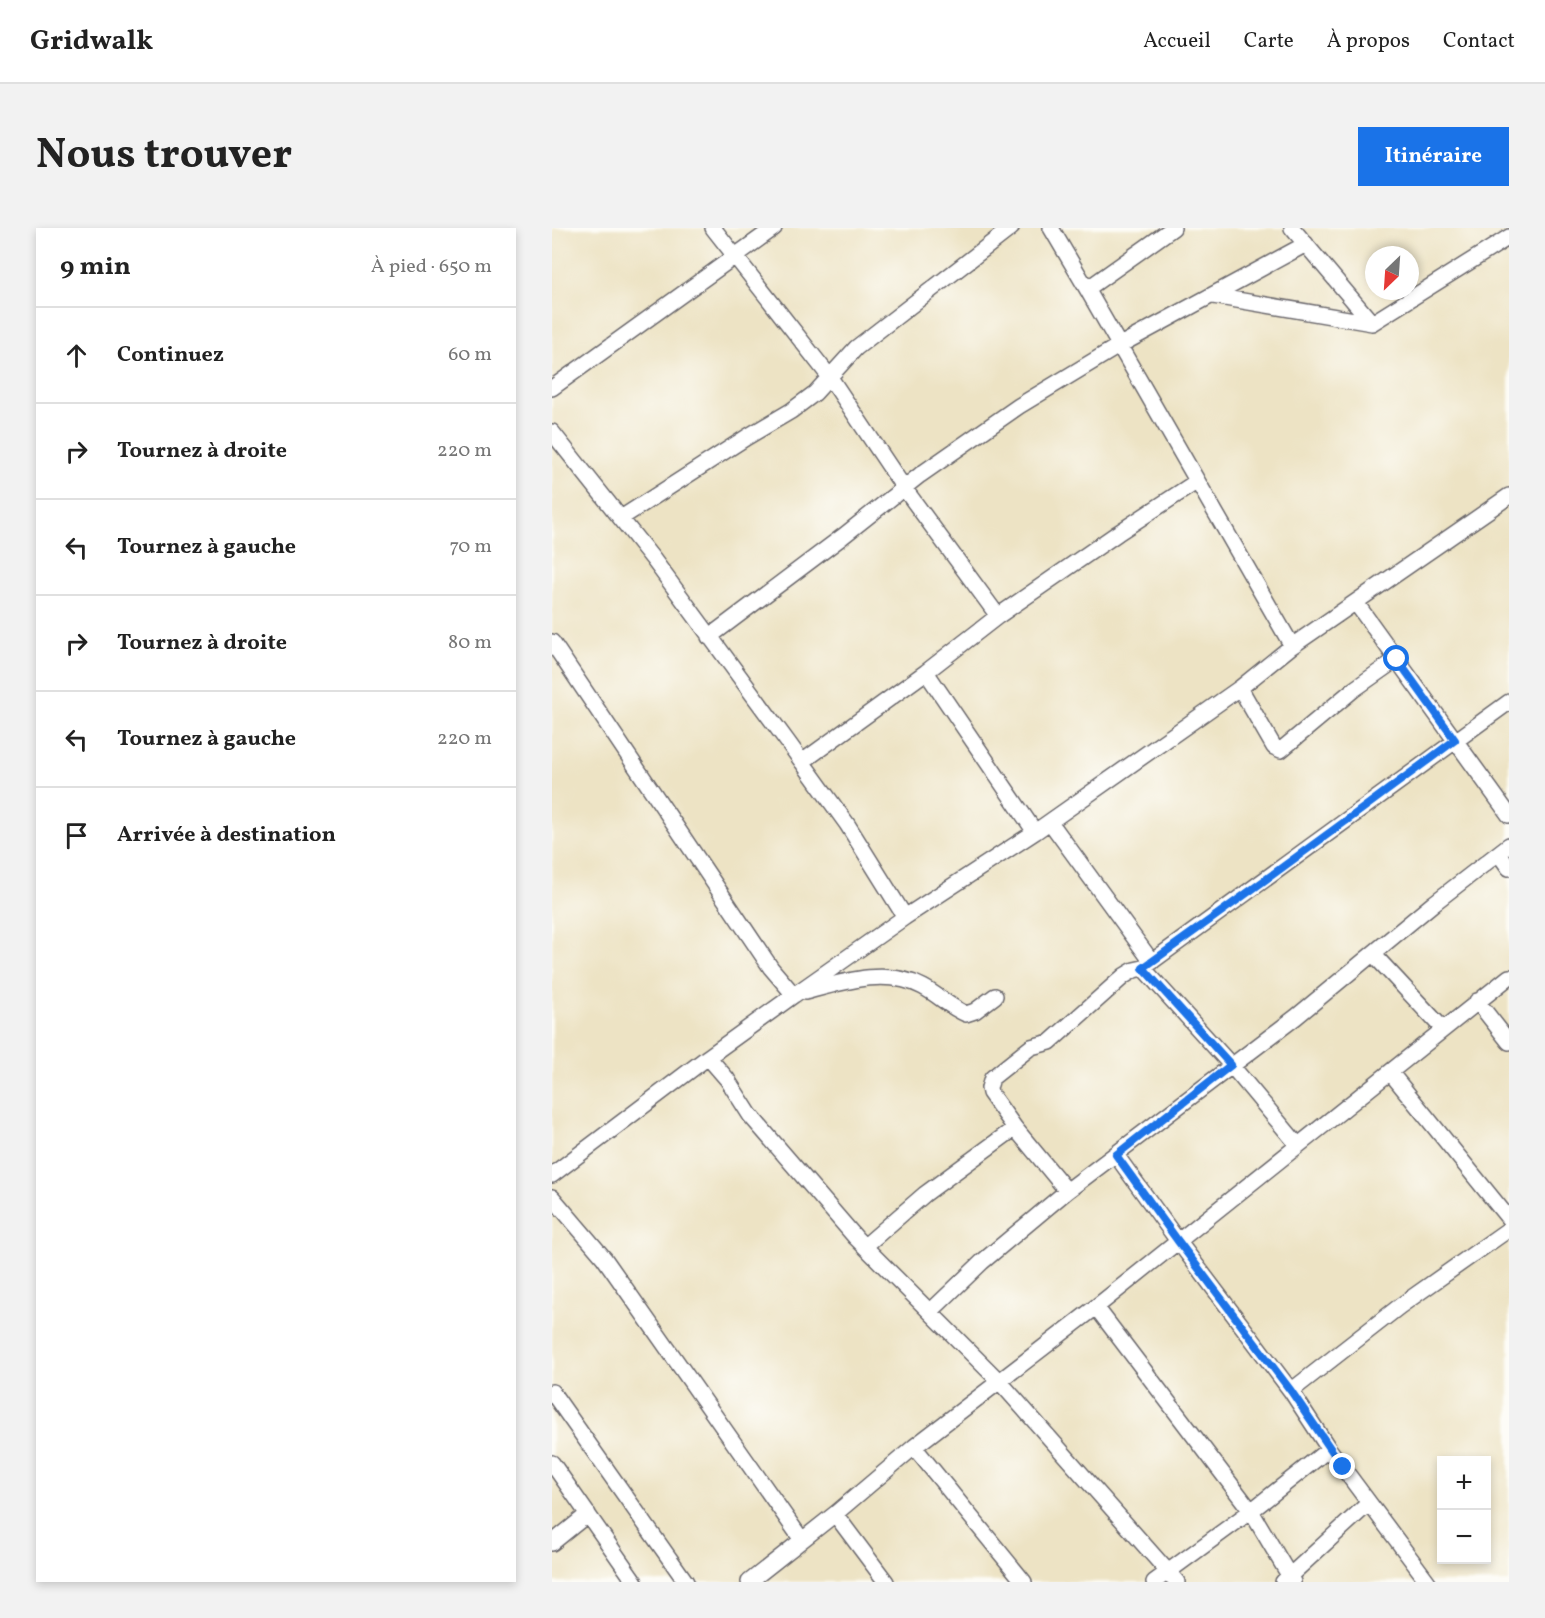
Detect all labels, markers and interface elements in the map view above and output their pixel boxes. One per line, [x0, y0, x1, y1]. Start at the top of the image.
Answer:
text: Gridwalk [30, 22, 153, 61]
text: Accueil [1143, 27, 1211, 56]
text: Carte [1244, 27, 1294, 56]
text: À propos [1327, 27, 1410, 56]
text: Contact [1443, 27, 1515, 56]
text: Nous trouver [36, 127, 292, 186]
button: Itinéraire [1358, 127, 1509, 186]
north arrow [1365, 246, 1419, 300]
text: 9 min [60, 249, 131, 285]
text: À pied · 650 m [371, 253, 492, 281]
icon: ahead [60, 339, 93, 372]
text: Continuez [117, 340, 224, 371]
text: 60 m [448, 341, 492, 369]
icon: right [60, 435, 93, 468]
text: Tournez à droite [117, 436, 287, 467]
text: 220 m [437, 437, 492, 465]
icon: left [60, 531, 93, 564]
text: Tournez à gauche [117, 532, 296, 563]
text: 70 m [449, 533, 492, 561]
icon: right [60, 627, 93, 660]
text: Tournez à droite [117, 628, 287, 659]
text: 80 m [448, 629, 492, 657]
route start [1383, 645, 1409, 671]
icon: left [60, 723, 93, 756]
text: Tournez à gauche [117, 724, 296, 755]
text: 220 m [437, 725, 492, 753]
icon: arrive [60, 819, 93, 852]
text: Arrivée à destination [117, 820, 336, 851]
route end [1329, 1453, 1355, 1479]
map controls [1437, 1456, 1491, 1564]
button: + [1437, 1456, 1491, 1510]
button: − [1437, 1510, 1491, 1564]

